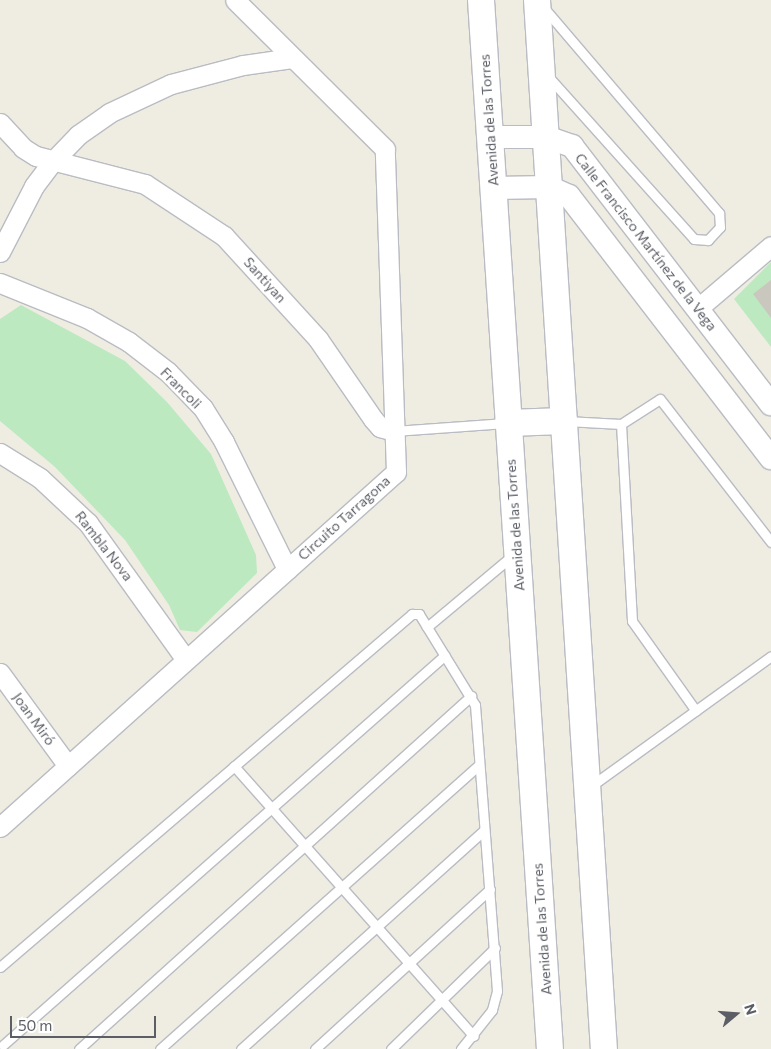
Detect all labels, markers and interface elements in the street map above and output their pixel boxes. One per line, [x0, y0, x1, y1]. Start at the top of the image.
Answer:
street label: Avenida de las Torres [476, 53, 502, 187]
street label: Calle Francisco Martínez de la Vega [571, 150, 721, 334]
street label: Santiyan [240, 254, 290, 306]
street label: Francoli [157, 364, 205, 412]
street label: Avenida de las Torres [502, 458, 528, 592]
street label: Circuito Tarragona [294, 472, 394, 564]
street label: Rambla Nova [72, 508, 136, 584]
street label: Joan Miró [9, 689, 59, 749]
street label: Avenida de las Torres [529, 862, 555, 996]
north arrow [711, 989, 761, 1039]
text: N [741, 1002, 760, 1017]
scale bar [12, 1006, 159, 1038]
text: 50 m [18, 1016, 52, 1034]

